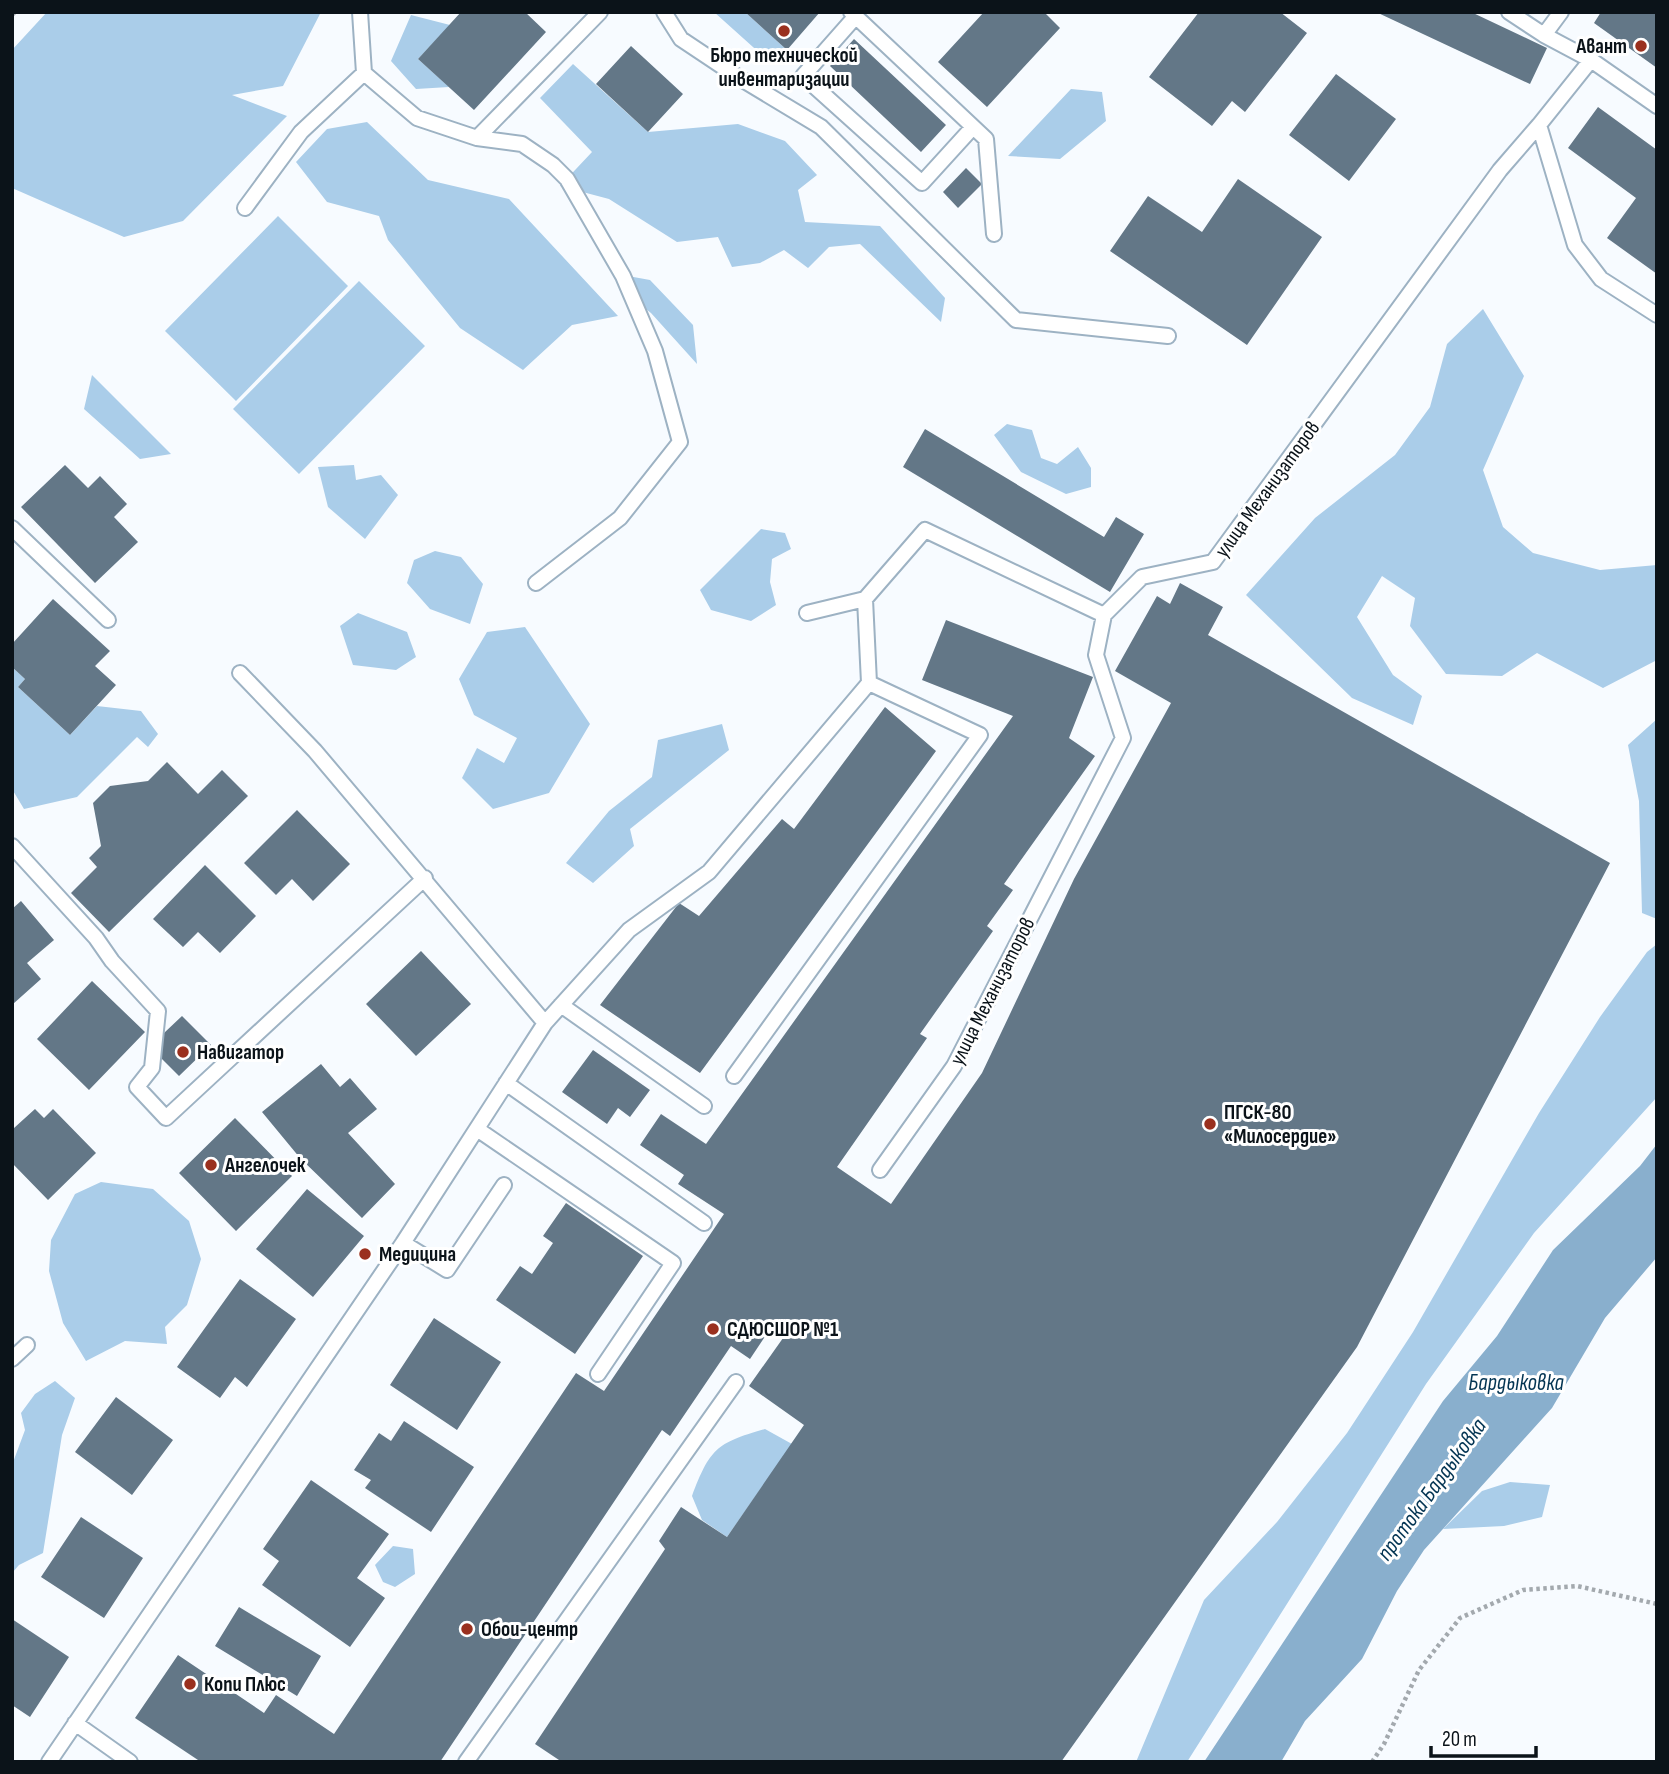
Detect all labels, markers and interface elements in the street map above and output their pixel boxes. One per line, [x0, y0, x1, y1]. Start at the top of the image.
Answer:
marker: Бюро технической инвентаризации [776, 23, 792, 39]
place label: Авант [1575, 34, 1627, 59]
marker: Авант [1633, 38, 1649, 54]
place label: Бюро технической инвентаризации [710, 43, 858, 92]
street label: улица Механизаторов [1210, 416, 1325, 562]
street label: улица Механизаторов [944, 913, 1040, 1069]
place label: Навигатор [197, 1040, 284, 1065]
marker: Навигатор [175, 1044, 191, 1060]
place label: ПГСК-80 «Милосердие» [1224, 1100, 1336, 1149]
marker: ПГСК-80 «Милосердие» [1202, 1116, 1218, 1132]
place label: Ангелочек [224, 1153, 306, 1178]
marker: Ангелочек [203, 1157, 219, 1173]
place label: Медицина [379, 1242, 456, 1267]
marker: Медицина [357, 1246, 373, 1262]
place label: СДЮСШОР №1 [727, 1317, 838, 1342]
marker: СДЮСШОР №1 [705, 1321, 721, 1337]
water label: Бардыковка [1468, 1369, 1564, 1397]
water label: протока Бардыковка [1371, 1413, 1493, 1566]
place label: Обои-центр [481, 1617, 578, 1642]
marker: Обои-центр [459, 1621, 475, 1637]
place label: Копи Плюс [204, 1672, 286, 1697]
marker: Копи Плюс [182, 1676, 198, 1692]
scale bar [1431, 1714, 1536, 1758]
text: 20 m [1442, 1727, 1477, 1752]

